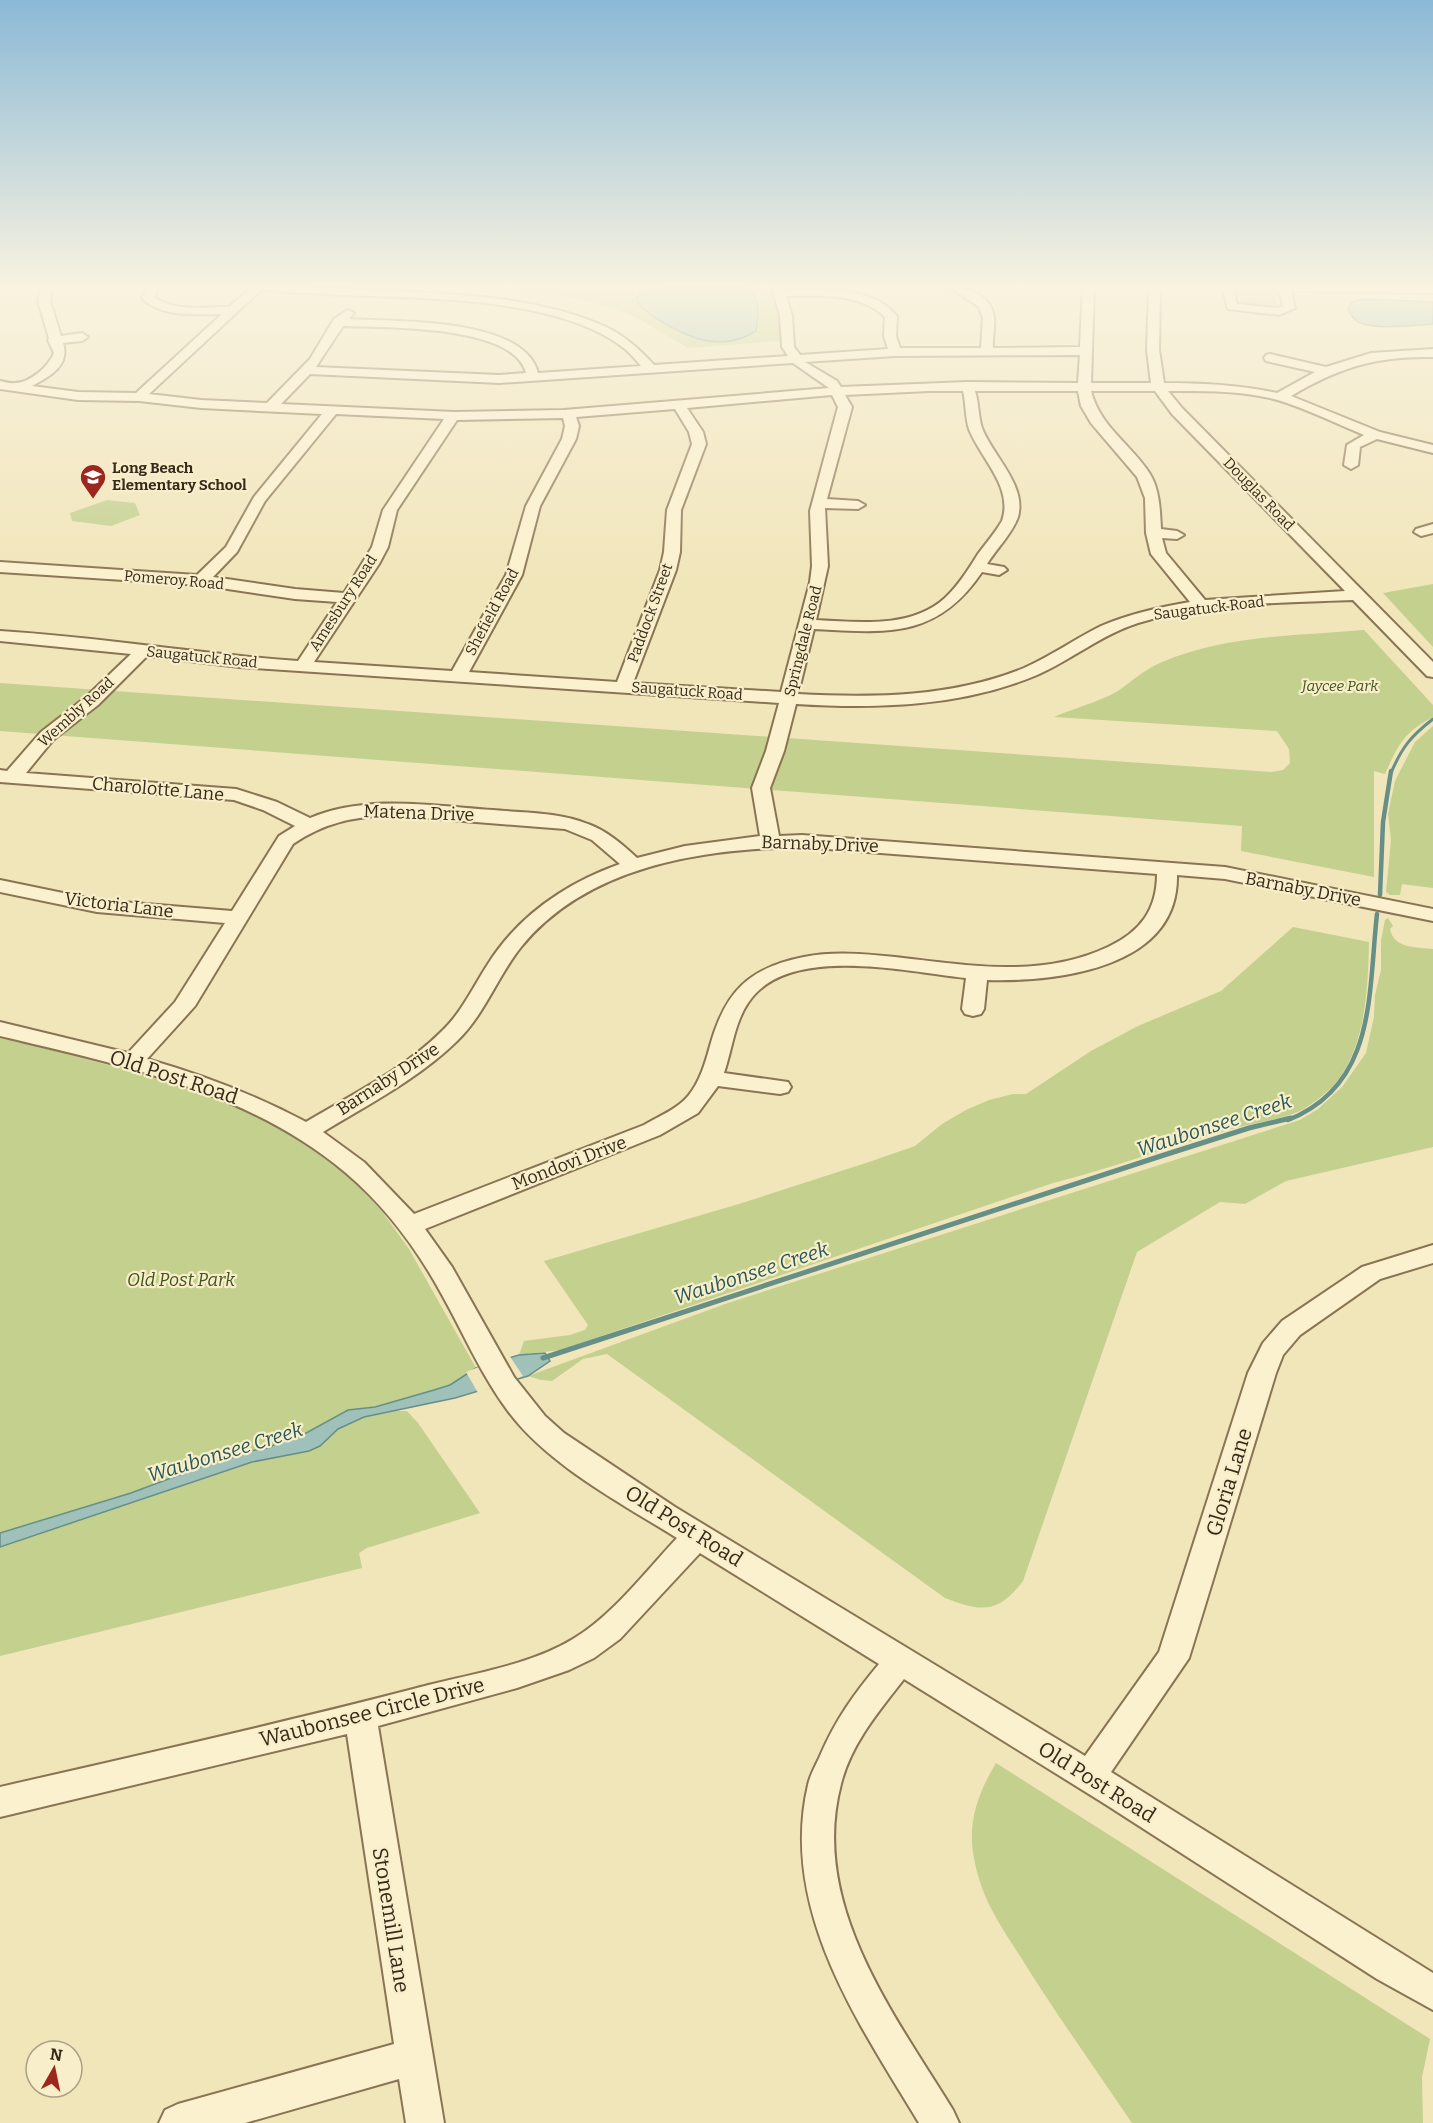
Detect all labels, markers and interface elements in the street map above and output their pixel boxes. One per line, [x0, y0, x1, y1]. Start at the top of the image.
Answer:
street label: Douglas Road [1220, 454, 1298, 534]
place label: Long Beach Elementary School [112, 459, 247, 494]
school or university icon: Long Beach Elementary School [78, 462, 108, 500]
street label: Amesbury Road [305, 551, 381, 654]
street label: Paddock Street [624, 560, 677, 665]
street label: Shefield Road [462, 565, 523, 659]
street label: Pomeroy Road [123, 567, 225, 593]
street label: Springdale Road [781, 584, 826, 698]
street label: Saugatuck Road [1153, 592, 1266, 624]
street label: Saugatuck Road [146, 642, 258, 672]
street label: Wembly Road [34, 673, 118, 751]
park label: Jaycee Park [1300, 677, 1379, 695]
street label: Saugatuck Road [631, 678, 743, 704]
street label: Charolotte Lane [91, 772, 225, 806]
street label: Matena Drive [363, 800, 475, 826]
street label: Barnaby Drive [761, 831, 879, 857]
street label: Barnaby Drive [1243, 867, 1363, 911]
street label: Victoria Lane [63, 887, 175, 923]
street label: Barnaby Drive [333, 1038, 443, 1120]
street label: Old Post Road [106, 1044, 242, 1110]
water label: Waubonsee Creek [1134, 1089, 1295, 1161]
street label: Mondovi Drive [509, 1131, 629, 1195]
water label: Waubonsee Creek [671, 1237, 832, 1309]
park label: Old Post Park [127, 1269, 235, 1291]
water label: Waubonsee Creek [144, 1417, 306, 1487]
street label: Gloria Lane [1200, 1425, 1258, 1539]
street label: Old Post Road [620, 1480, 748, 1572]
street label: Waubonsee Circle Drive [257, 1671, 487, 1753]
street label: Old Post Road [1033, 1736, 1161, 1828]
street label: Stonemill Lane [367, 1846, 415, 1994]
north arrow [24, 2039, 84, 2099]
text: N [49, 2044, 64, 2065]

